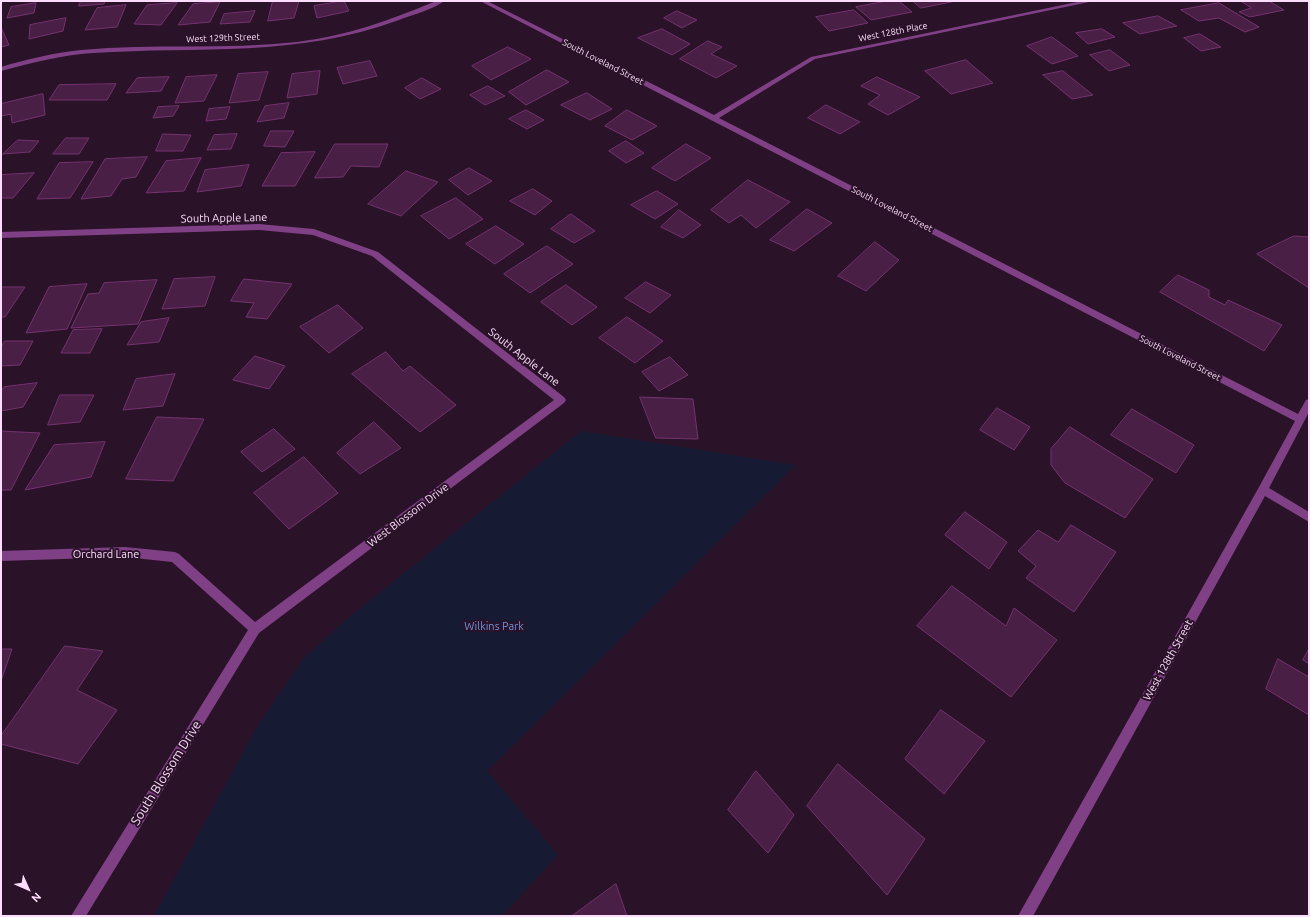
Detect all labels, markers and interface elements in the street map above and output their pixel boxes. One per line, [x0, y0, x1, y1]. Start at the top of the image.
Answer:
street label: West 128th Place [858, 20, 928, 44]
street label: West 129th Street [186, 31, 260, 45]
street label: South Loveland Street [561, 37, 645, 87]
street label: South Loveland Street [850, 184, 934, 234]
street label: South Apple Lane [181, 211, 267, 225]
street label: South Apple Lane [486, 325, 562, 389]
street label: South Loveland Street [1138, 333, 1222, 383]
street label: West Blossom Drive [365, 480, 451, 550]
street label: Orchard Lane [73, 547, 139, 561]
street label: West 128th Street [1140, 617, 1196, 703]
park label: Wilkins Park [464, 619, 524, 633]
street label: South Blossom Drive [127, 718, 205, 828]
north arrow [8, 869, 48, 909]
text: N [29, 890, 44, 905]

